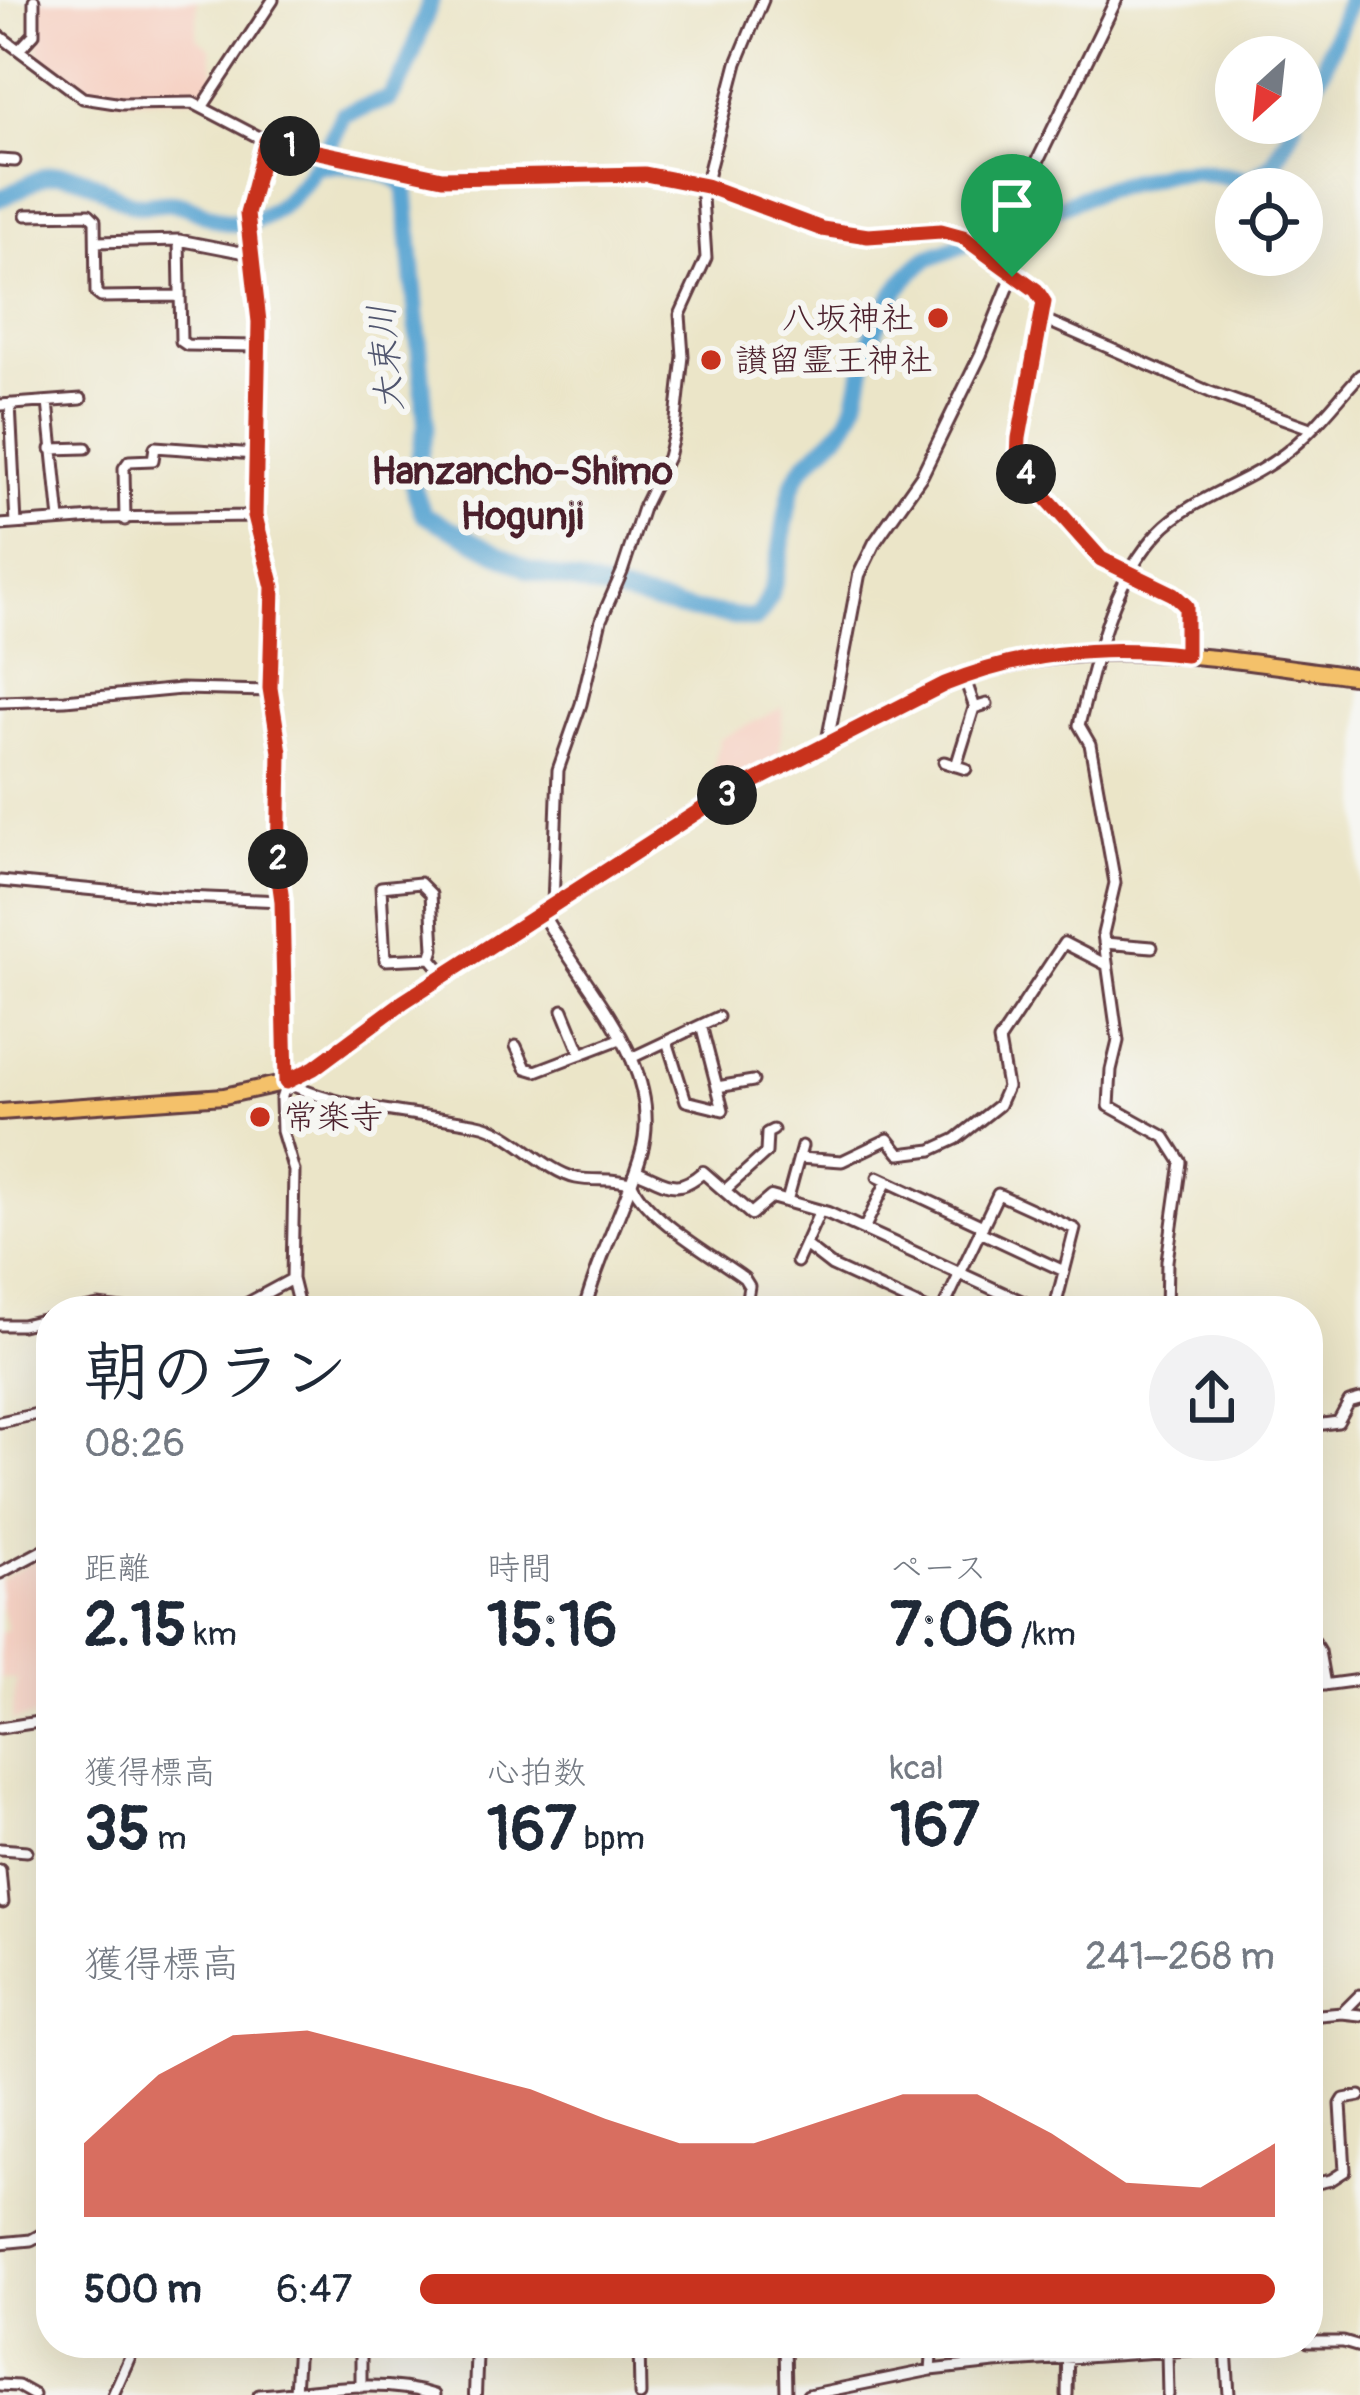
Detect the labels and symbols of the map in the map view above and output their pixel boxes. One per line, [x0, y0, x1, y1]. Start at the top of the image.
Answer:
north arrow [1215, 36, 1323, 144]
pin: 1 [260, 116, 320, 176]
pin [961, 154, 1063, 277]
place label: 八坂神社 [782, 298, 914, 339]
water label: 大束川 [359, 302, 413, 414]
marker: 八坂神社 [925, 305, 951, 331]
place label: 讃留霊王神社 [735, 340, 933, 381]
marker: 讃留霊王神社 [698, 347, 724, 373]
pin: 4 [996, 444, 1056, 504]
district label: Hanzancho-Shimo Hogunji [371, 447, 673, 541]
pin: 3 [697, 765, 757, 825]
pin: 2 [248, 829, 308, 889]
place label: 常楽寺 [284, 1097, 383, 1138]
marker: 常楽寺 [247, 1104, 273, 1130]

